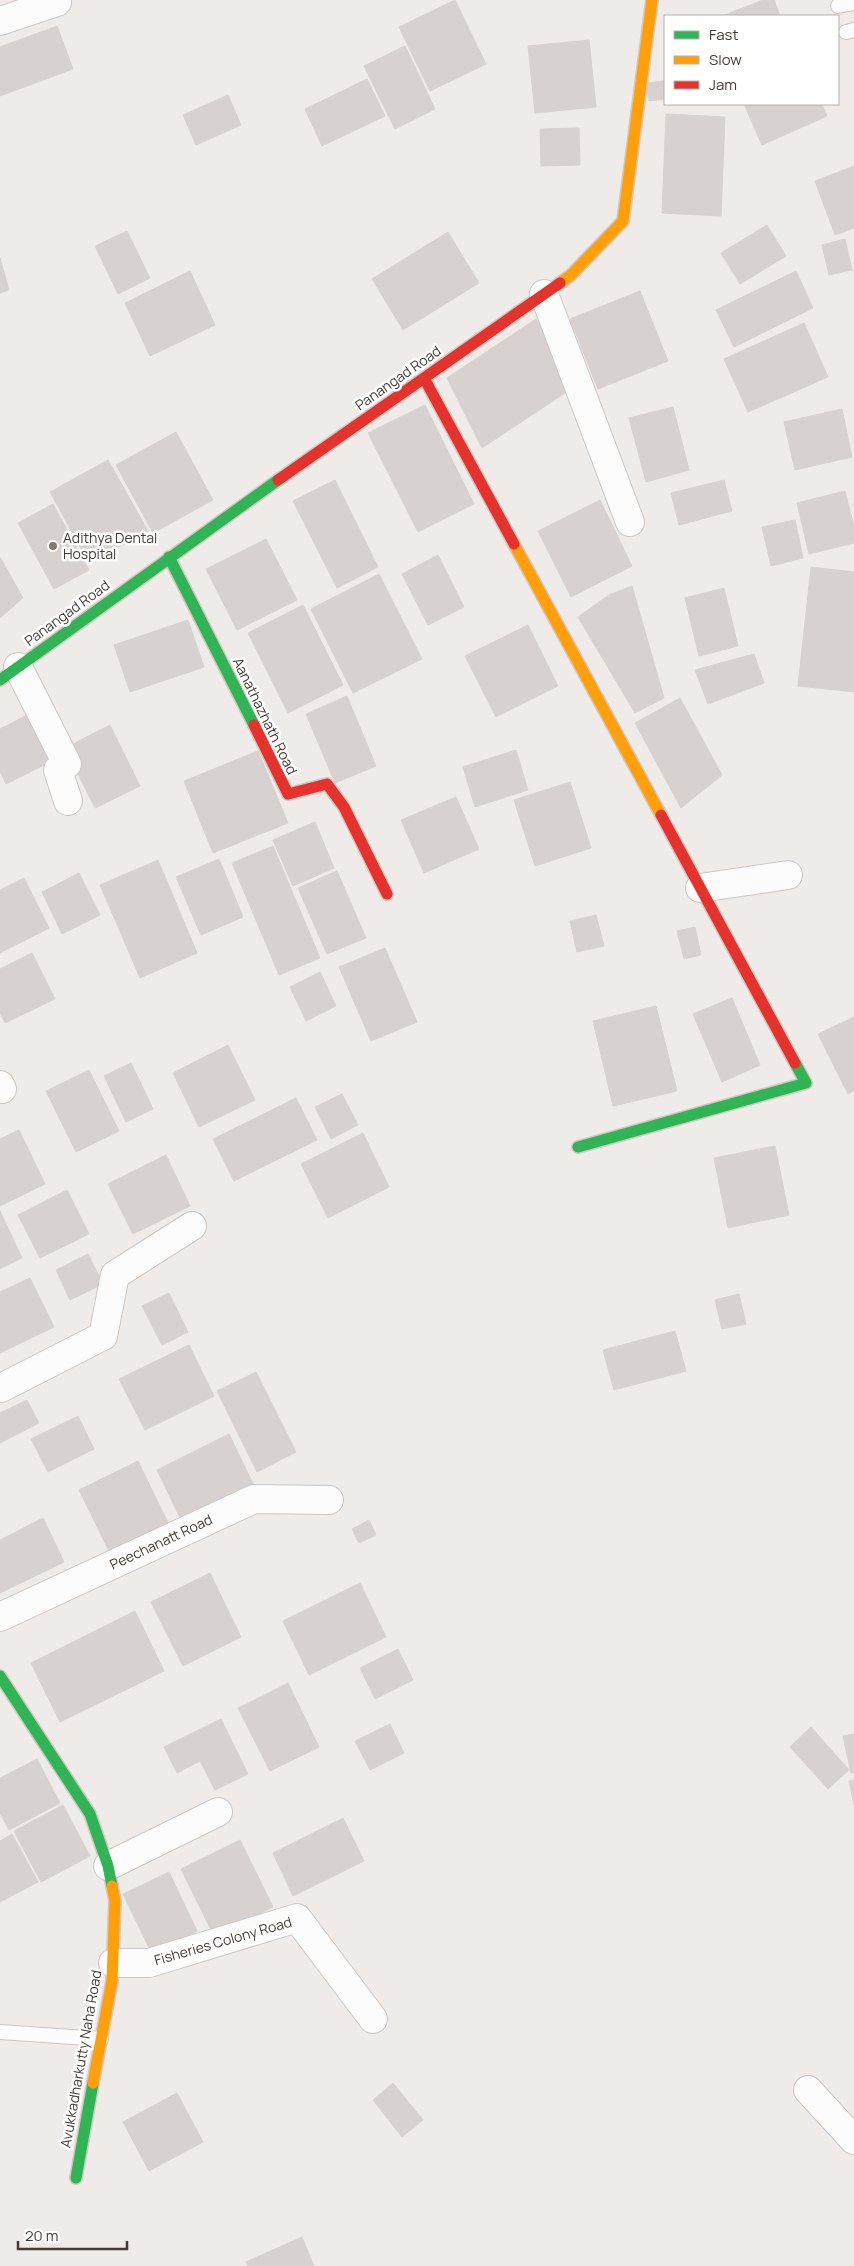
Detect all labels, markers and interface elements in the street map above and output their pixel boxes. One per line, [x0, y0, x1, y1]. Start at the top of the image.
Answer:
legend [664, 15, 839, 105]
text: Fast [709, 24, 738, 45]
text: Slow [709, 49, 742, 70]
text: Jam [709, 74, 737, 95]
street label: Panangad Road [351, 341, 444, 414]
place label: Adithya Dental Hospital [63, 528, 157, 563]
marker: Adithya Dental Hospital [47, 540, 59, 552]
street label: Panangad Road [20, 575, 113, 650]
street label: Aanathazhath Road [229, 654, 302, 777]
street label: Peechanatt Road [106, 1509, 215, 1574]
street label: Fisheries Colony Road [152, 1912, 294, 1969]
street label: Avukkadharkutty Naha Road [56, 1969, 106, 2149]
scale bar [18, 2218, 126, 2250]
text: 20 m [25, 2225, 58, 2246]

